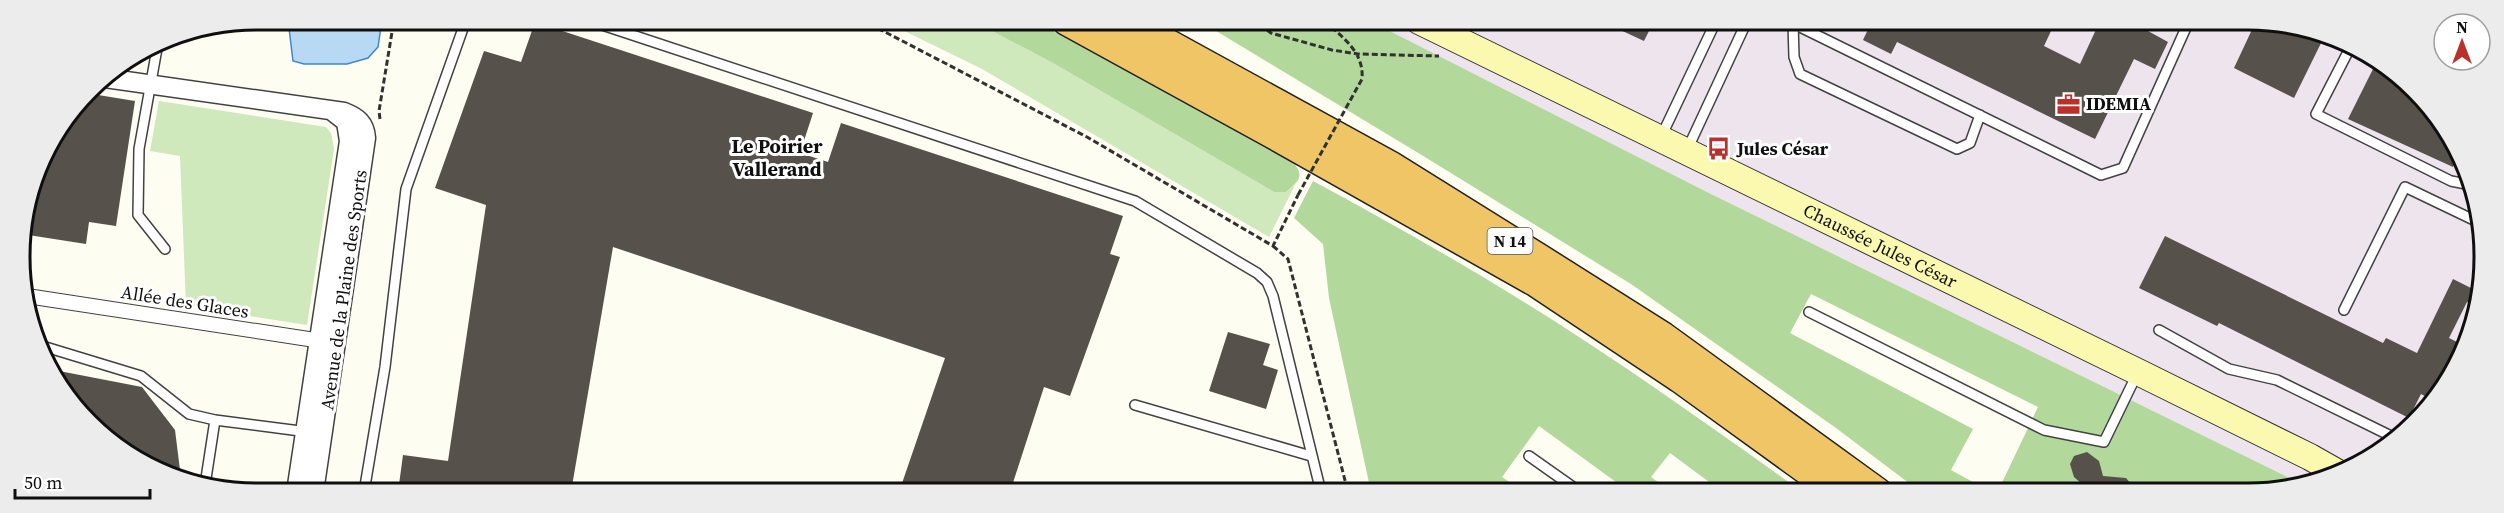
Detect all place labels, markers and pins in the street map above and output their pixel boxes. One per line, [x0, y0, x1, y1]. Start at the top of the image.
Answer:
office icon: IDEMIA [2055, 91, 2081, 117]
place label: IDEMIA [2086, 91, 2151, 116]
bus stop icon: Jules César [1706, 136, 1732, 162]
place label: Jules César [1736, 136, 1829, 161]

